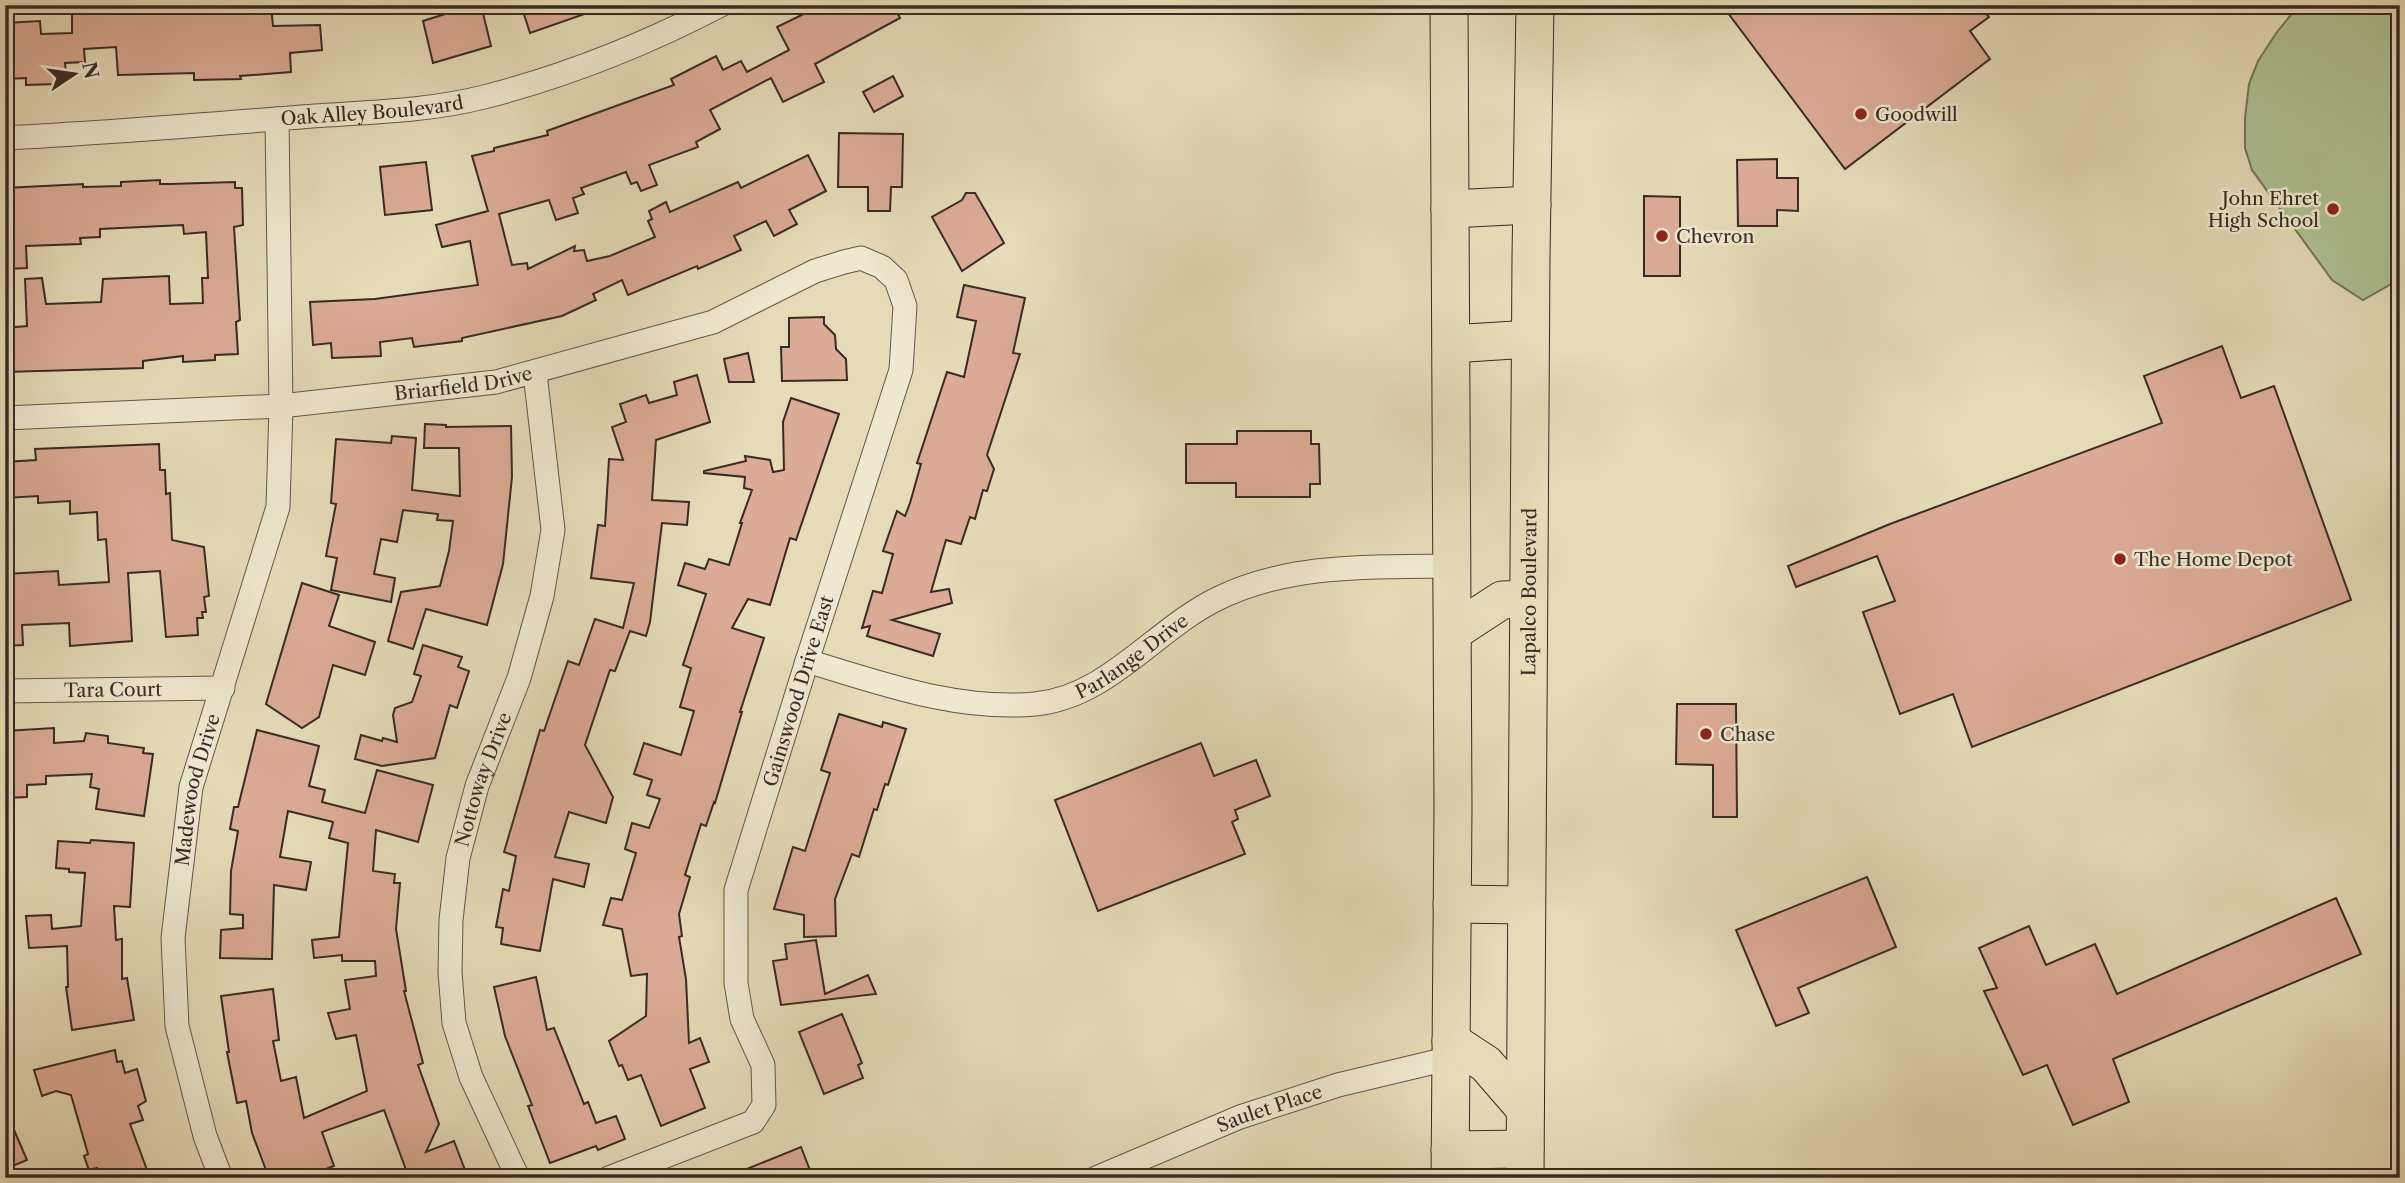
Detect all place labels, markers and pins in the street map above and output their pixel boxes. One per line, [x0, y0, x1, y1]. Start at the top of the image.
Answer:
place label: Goodwill [1875, 103, 1958, 126]
marker: Goodwill [1853, 106, 1869, 122]
place label: John Ehret High School [2208, 187, 2319, 232]
marker: John Ehret High School [2325, 201, 2341, 217]
place label: Chevron [1676, 225, 1755, 248]
marker: Chevron [1654, 228, 1670, 244]
place label: The Home Depot [2134, 548, 2293, 571]
marker: The Home Depot [2112, 551, 2128, 567]
place label: Chase [1720, 723, 1775, 746]
marker: Chase [1698, 726, 1714, 742]

